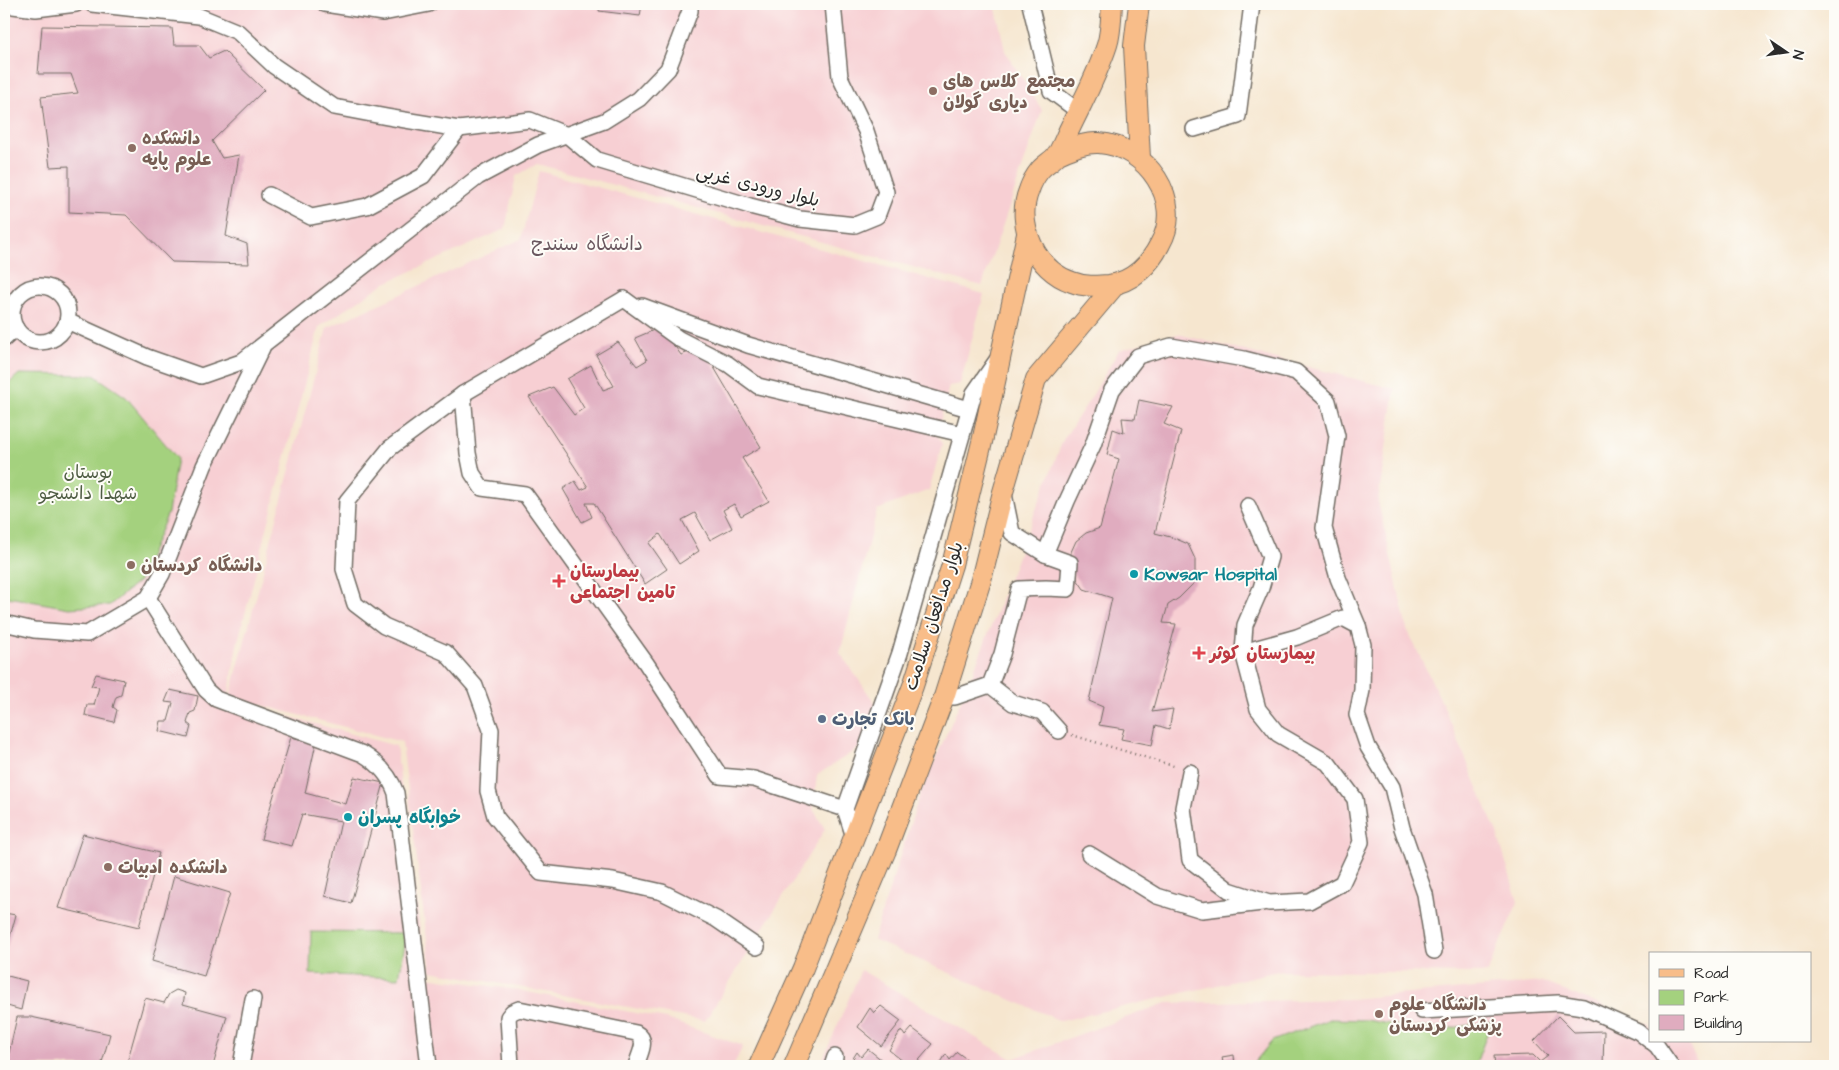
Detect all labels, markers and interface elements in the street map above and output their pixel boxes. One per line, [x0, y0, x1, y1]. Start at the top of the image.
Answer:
north arrow [1762, 28, 1812, 78]
text: N [1787, 48, 1808, 61]
place label: مجتمع کلاس های دیاری گولان [943, 69, 1075, 115]
marker: مجتمع کلاس های دیاری گولان [927, 85, 939, 97]
place label: دانشکده علوم پایه [142, 126, 212, 173]
marker: دانشکده علوم پایه [126, 142, 138, 154]
street label: بلوار ورودی غربی [694, 159, 822, 213]
district label: دانشگاه سنندج [531, 231, 643, 258]
park label: بوستان شهدا دانشجو [38, 460, 137, 506]
street label: بلوار مدافعان سلامت [898, 538, 970, 694]
place label: دانشگاه کردستان [141, 553, 262, 578]
marker: دانشگاه کردستان [125, 559, 137, 571]
place label: بیمارستان تامین اجتماعی [570, 559, 676, 605]
place label: Kowsar Hospital [1144, 562, 1277, 587]
marker: Kowsar Hospital [1128, 568, 1140, 580]
marker: بیمارستان تامین اجتماعی [552, 574, 566, 588]
place label: بیمارستان کوثر [1208, 641, 1316, 666]
marker: بیمارستان کوثر [1192, 646, 1206, 660]
place label: بانک تجارت [832, 707, 915, 732]
marker: بانک تجارت [816, 713, 828, 725]
place label: خوابگاه پسران [358, 805, 461, 830]
marker: خوابگاه پسران [342, 811, 354, 823]
place label: دانشکده ادبیات [118, 855, 228, 880]
marker: دانشکده ادبیات [102, 861, 114, 873]
legend [1649, 952, 1812, 1042]
text: Road [1694, 963, 1729, 984]
text: Park [1694, 987, 1729, 1008]
place label: دانشگاه علوم پزشکی کردستان [1389, 992, 1503, 1038]
marker: دانشگاه علوم پزشکی کردستان [1373, 1008, 1385, 1020]
text: Building [1694, 1013, 1742, 1035]

